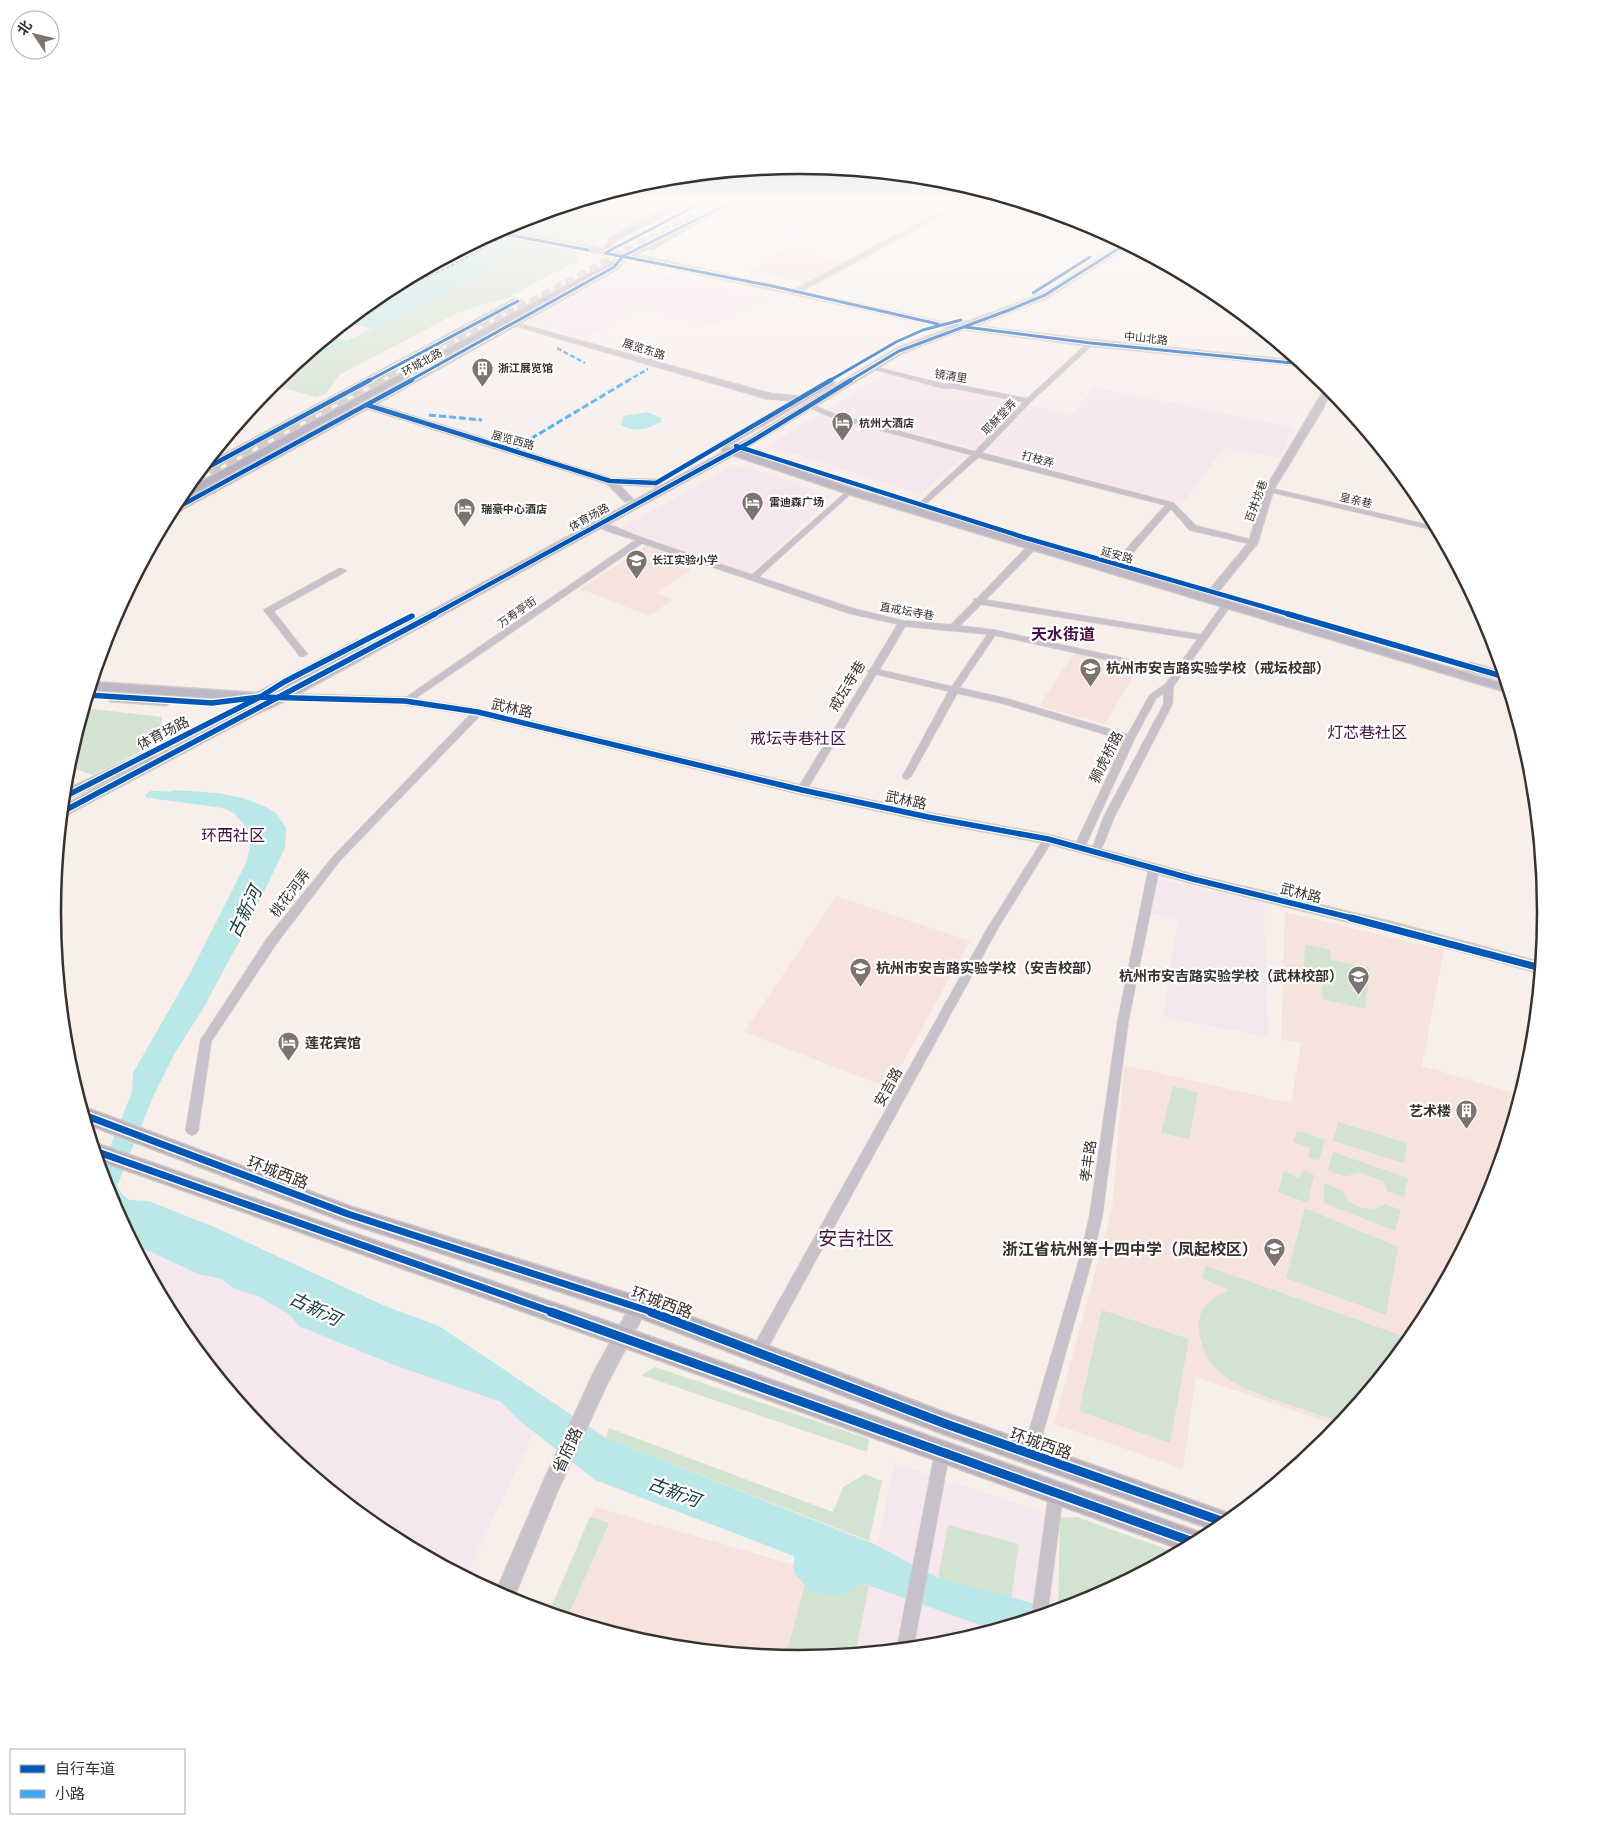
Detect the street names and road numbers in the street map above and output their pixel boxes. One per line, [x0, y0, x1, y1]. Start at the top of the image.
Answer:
street label: 中山北路 [1123, 330, 1169, 346]
street label: 展览东路 [621, 336, 667, 362]
street label: 环城北路 [400, 346, 444, 378]
street label: 镜清里 [934, 367, 968, 385]
street label: 耶稣堂弄 [979, 397, 1019, 437]
street label: 展览西路 [490, 429, 536, 451]
street label: 打枝弄 [1021, 449, 1055, 469]
street label: 百井坊巷 [1243, 478, 1269, 524]
street label: 皇亲巷 [1339, 490, 1373, 510]
street label: 体育场路 [567, 501, 611, 533]
street label: 延安路 [1099, 545, 1135, 565]
street label: 万寿亭街 [496, 594, 538, 630]
street label: 直戒坛寺巷 [879, 600, 935, 622]
street label: 戒坛寺巷 [827, 658, 868, 714]
street label: 武林路 [490, 696, 534, 721]
street label: 体育场路 [135, 714, 192, 753]
street label: 狮虎桥路 [1087, 729, 1126, 786]
street label: 武林路 [884, 789, 928, 812]
street label: 桃花河弄 [267, 867, 314, 920]
street label: 武林路 [1279, 881, 1323, 906]
street label: 安吉路 [872, 1065, 905, 1109]
street label: 孝丰路 [1078, 1139, 1099, 1183]
street label: 环城西路 [245, 1153, 311, 1192]
street label: 环城西路 [629, 1284, 695, 1321]
street label: 省府路 [550, 1425, 585, 1476]
street label: 环城西路 [1008, 1425, 1074, 1462]

